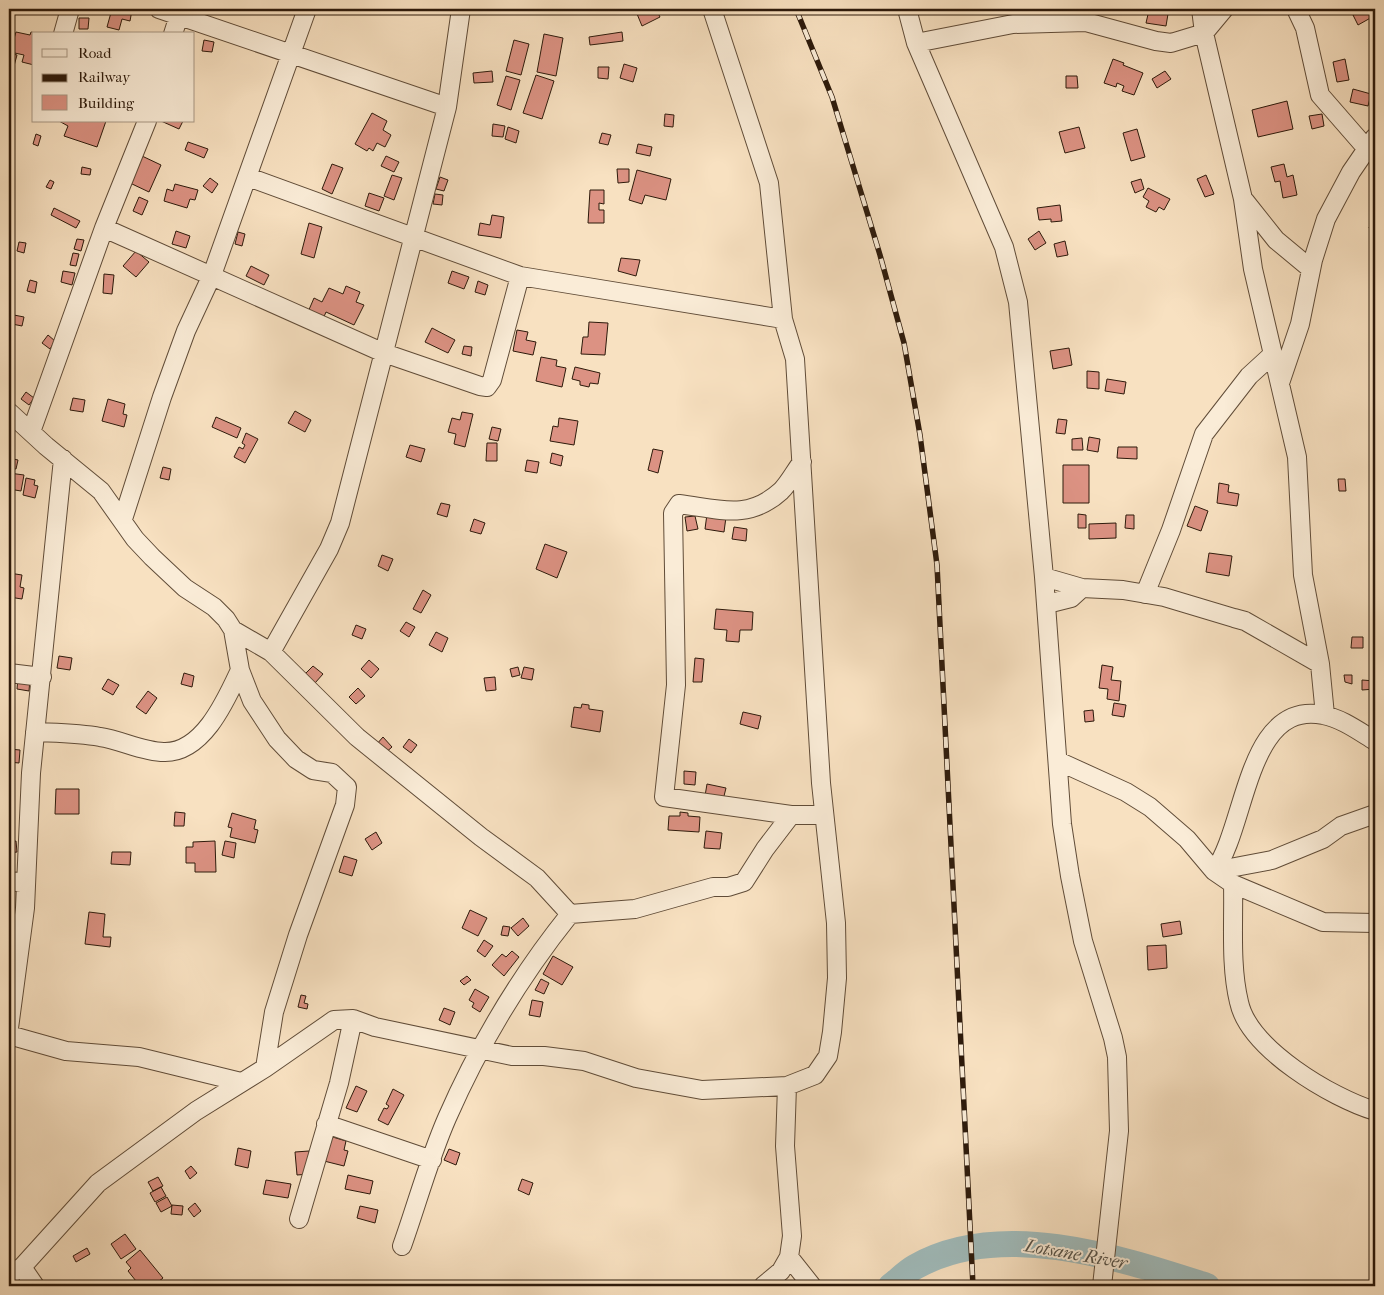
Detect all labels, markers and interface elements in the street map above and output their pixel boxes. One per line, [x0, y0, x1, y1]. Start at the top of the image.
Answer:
legend [32, 32, 195, 122]
text: Road [78, 44, 112, 62]
text: Railway [78, 68, 131, 86]
text: Building [78, 94, 135, 112]
water label: Lotsane River [1021, 1235, 1131, 1274]

